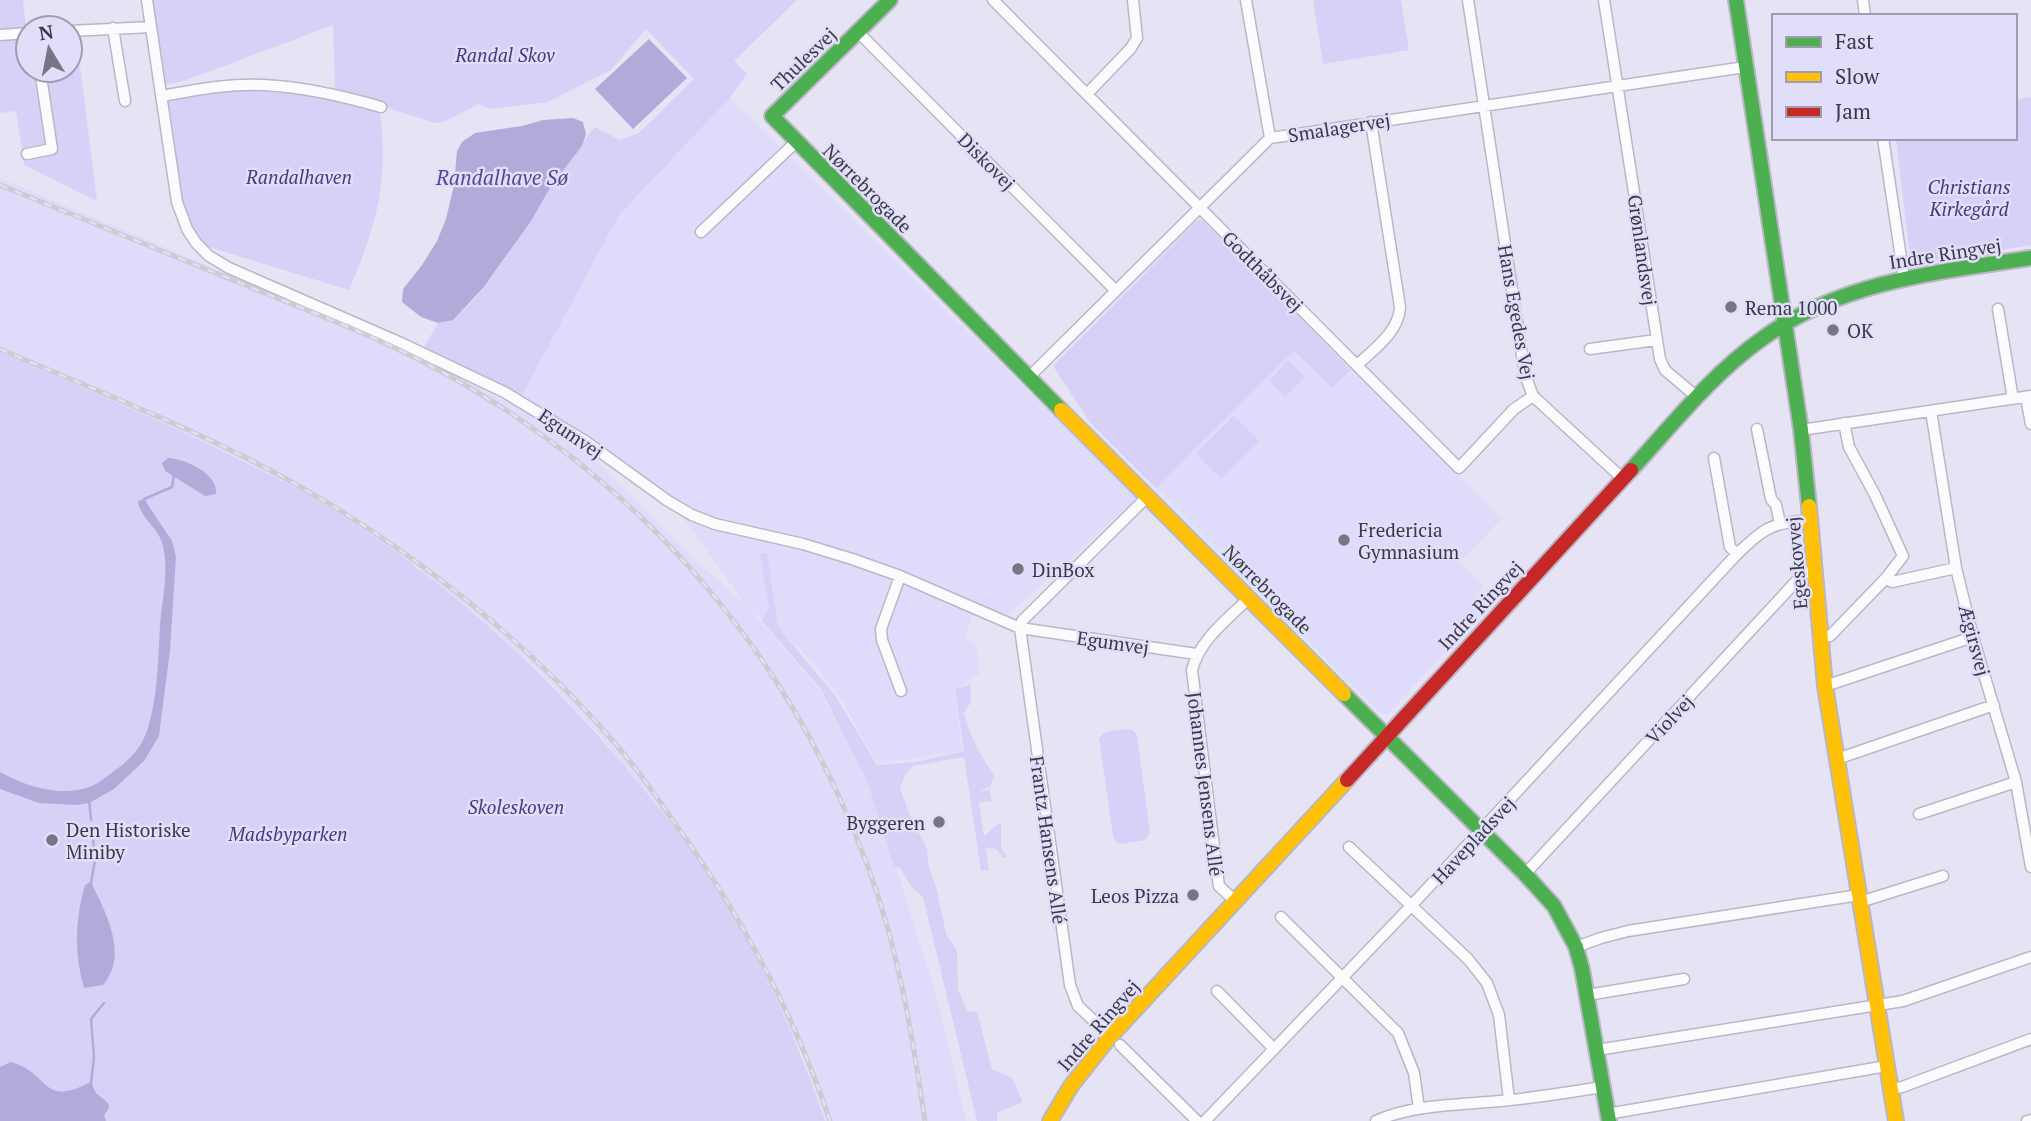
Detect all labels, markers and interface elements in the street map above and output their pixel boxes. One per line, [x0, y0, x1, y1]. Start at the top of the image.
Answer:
north arrow [14, 14, 84, 84]
legend [1772, 14, 2017, 140]
text: N [37, 18, 56, 45]
street label: Thulesvej [765, 22, 841, 96]
text: Fast [1835, 27, 1874, 55]
park label: Randal Skov [454, 42, 555, 67]
text: Slow [1835, 62, 1880, 90]
text: Jam [1835, 97, 1871, 125]
street label: Smalagervej [1286, 107, 1392, 147]
street label: Diskovej [953, 127, 1021, 195]
street label: Nørrebrogade [818, 138, 918, 238]
water label: Randalhave Sø [435, 163, 569, 191]
park label: Randalhaven [245, 164, 352, 189]
park label: Christians Kirkegård [1927, 174, 2011, 221]
street label: Grønlandsvej [1623, 193, 1663, 307]
street label: Godthåbsvej [1217, 225, 1309, 317]
street label: Indre Ringvej [1887, 232, 2003, 274]
street label: Hans Egedes Vej [1493, 242, 1541, 382]
place label: Rema 1000 [1745, 295, 1837, 320]
marker: Rema 1000 [1723, 299, 1739, 315]
place label: OK [1847, 318, 1874, 343]
marker: OK [1825, 322, 1841, 338]
street label: Egumvej [534, 402, 608, 464]
street label: Egeskovvej [1779, 516, 1813, 610]
place label: Fredericia Gymnasium [1358, 517, 1460, 564]
marker: Fredericia Gymnasium [1336, 532, 1352, 548]
street label: Nørrebrogade [1218, 539, 1318, 639]
street label: Indre Ringvej [1432, 555, 1528, 655]
place label: DinBox [1032, 557, 1094, 582]
marker: DinBox [1010, 561, 1026, 577]
street label: Ægirsvej [1953, 601, 1997, 679]
street label: Egumvej [1075, 625, 1151, 659]
street label: Violvej [1640, 689, 1698, 749]
street label: Johannes Jensens Allé [1182, 690, 1230, 878]
street label: Frantz Hansens Allé [1025, 754, 1073, 926]
street label: Havepladsvej [1426, 791, 1520, 889]
park label: Skoleskoven [468, 794, 564, 819]
place label: Byggeren [846, 810, 925, 835]
marker: Byggeren [931, 814, 947, 830]
place label: Den Historiske Miniby [66, 817, 191, 864]
park label: Madsbyparken [228, 821, 348, 846]
marker: Den Historiske Miniby [44, 832, 60, 848]
place label: Leos Pizza [1091, 883, 1179, 908]
marker: Leos Pizza [1185, 887, 1201, 903]
street label: Indre Ringvej [1051, 974, 1145, 1076]

